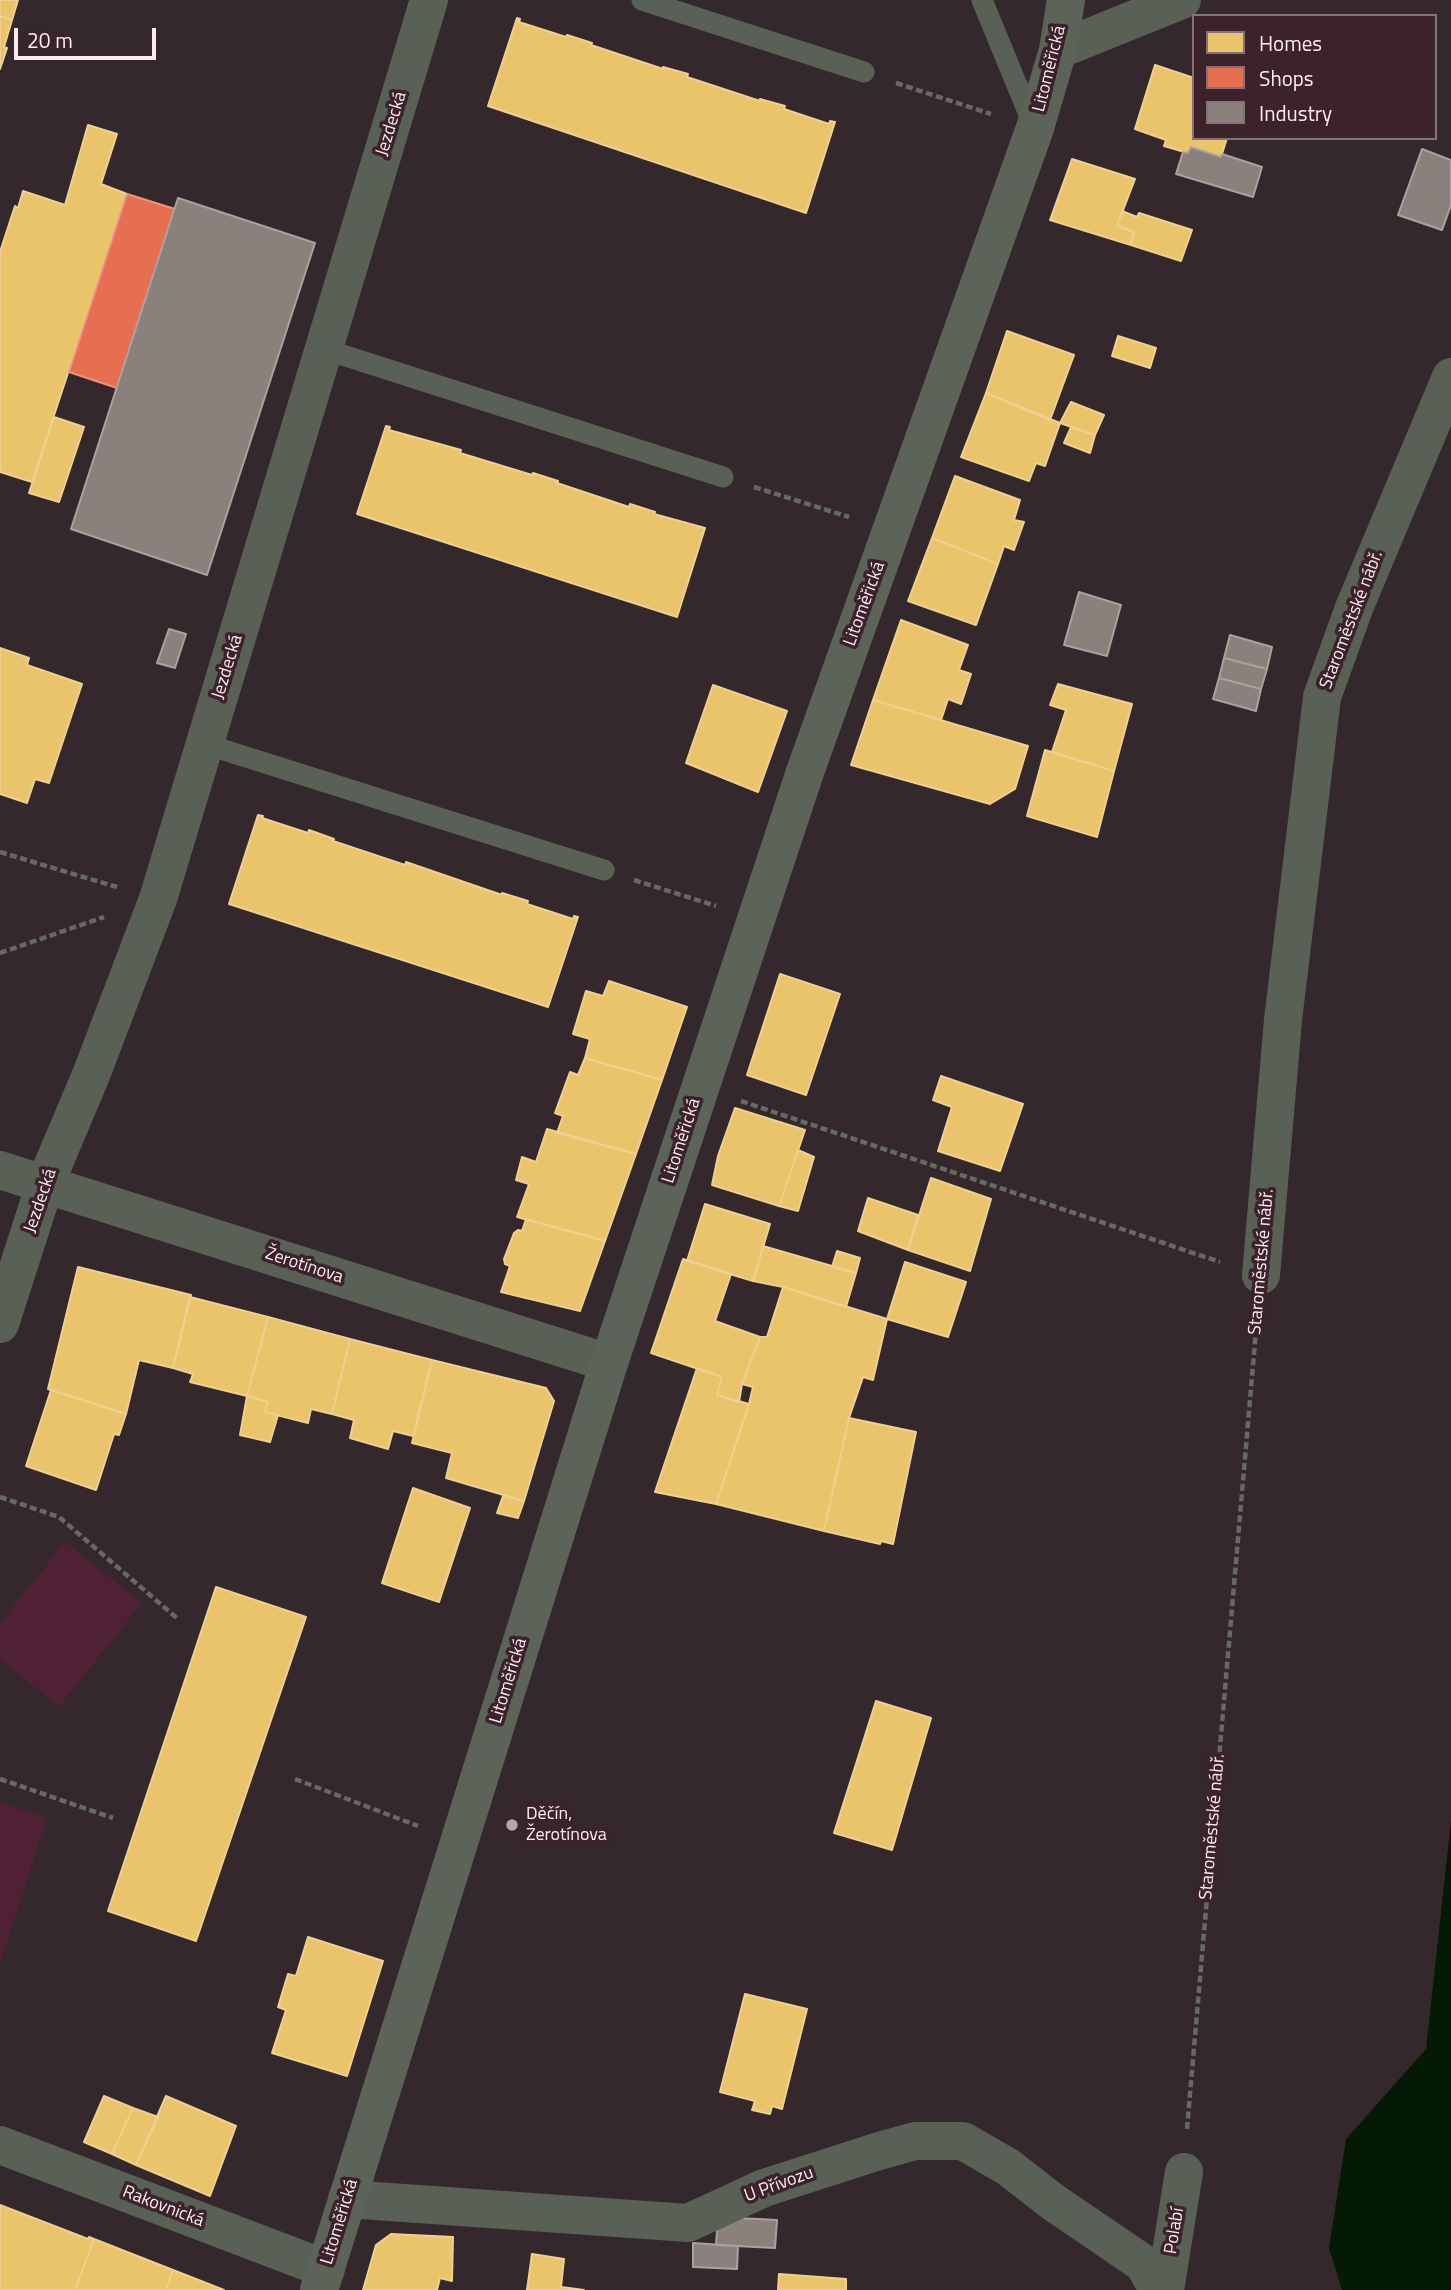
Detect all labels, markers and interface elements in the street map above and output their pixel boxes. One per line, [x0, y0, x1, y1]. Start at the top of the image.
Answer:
scale bar [18, 14, 159, 58]
legend [1192, 14, 1437, 140]
text: 20 m [27, 24, 73, 56]
street label: Litoměřická [1029, 24, 1071, 114]
text: Homes [1259, 27, 1322, 59]
text: Shops [1259, 62, 1314, 94]
street label: Jezdecká [372, 89, 412, 159]
text: Industry [1259, 97, 1332, 129]
street label: Staroměstské nábř. [1316, 548, 1388, 692]
street label: Litoměřická [840, 559, 890, 649]
street label: Jezdecká [208, 632, 248, 702]
street label: Litoměřická [658, 1096, 706, 1186]
street label: Jezdecká [20, 1166, 62, 1236]
street label: Staroměstské nábř. [1245, 1188, 1279, 1336]
street label: Žerotínova [262, 1243, 346, 1289]
street label: Litoměřická [486, 1636, 532, 1726]
street label: Staroměstské nábř. [1196, 1753, 1230, 1901]
place label: Děčín, Žerotínova [526, 1804, 607, 1846]
marker: Děčín, Žerotínova [504, 1817, 520, 1833]
street label: U Přívozu [741, 2163, 817, 2207]
street label: Litoměřická [317, 2177, 363, 2267]
street label: Rakovnická [119, 2182, 207, 2232]
street label: Polabí [1161, 2206, 1189, 2256]

